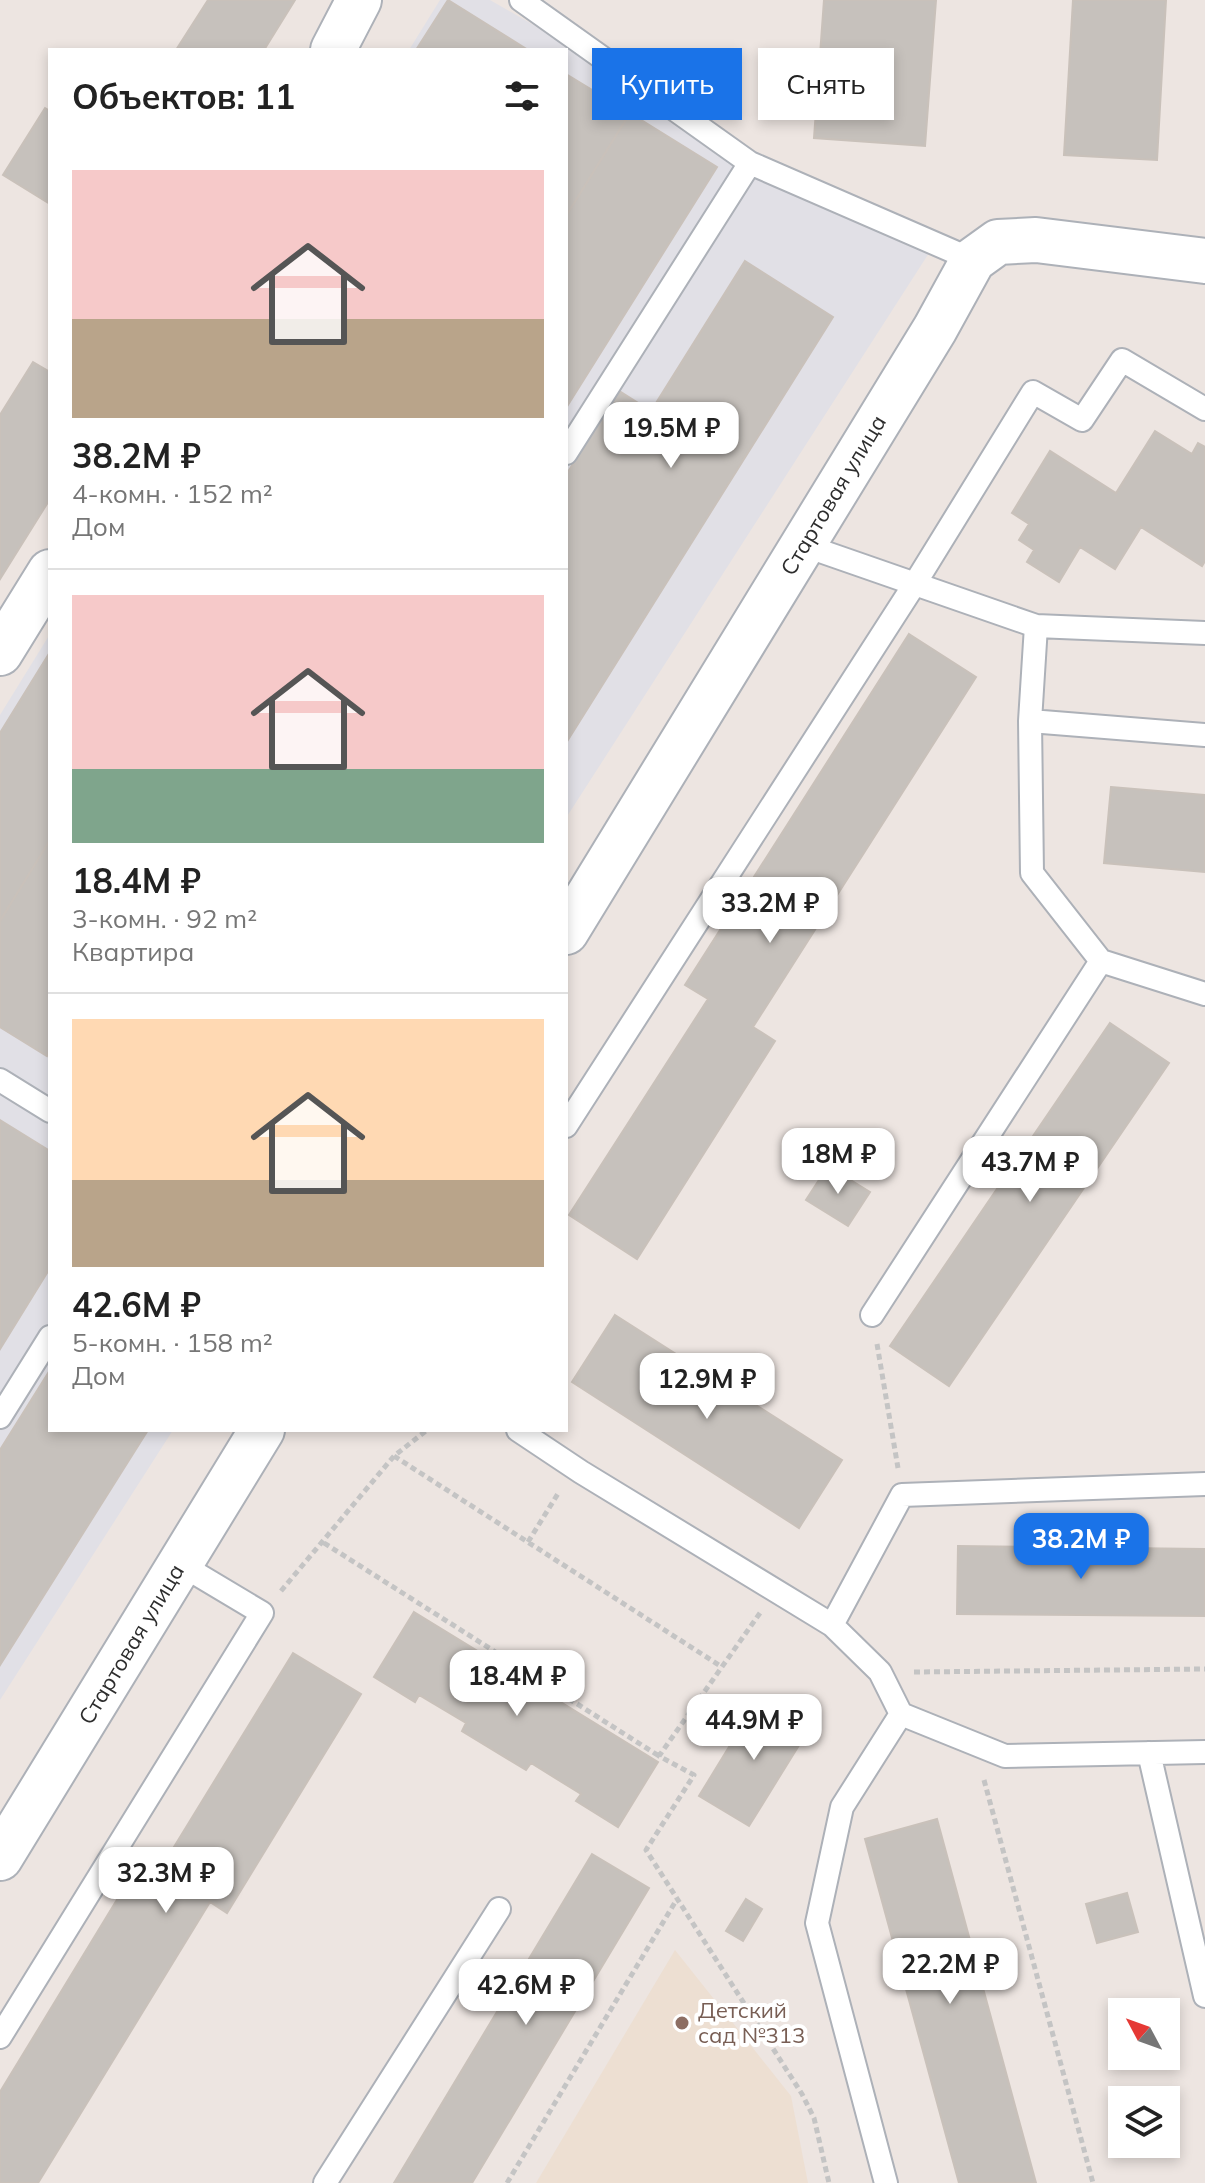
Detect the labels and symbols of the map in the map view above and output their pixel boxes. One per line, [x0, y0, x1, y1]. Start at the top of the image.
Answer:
pin: 19.5M ₽ [597, 402, 745, 470]
street label: Стартовая улица [774, 410, 892, 580]
pin: 33.2M ₽ [696, 877, 844, 945]
pin: 18M ₽ [782, 1128, 894, 1196]
pin: 43.7M ₽ [956, 1136, 1104, 1204]
pin: 12.9M ₽ [633, 1353, 781, 1421]
pin: 38.2M ₽ [1007, 1513, 1155, 1581]
street label: Стартовая улица [72, 1559, 190, 1729]
pin: 18.4M ₽ [443, 1650, 591, 1718]
pin: 44.9M ₽ [680, 1694, 828, 1762]
pin: 32.3M ₽ [92, 1847, 240, 1915]
pin: 22.2M ₽ [876, 1938, 1024, 2006]
pin: 42.6M ₽ [452, 1959, 600, 2027]
place label: Детский сад №313 [698, 1996, 805, 2049]
north arrow [1108, 1998, 1180, 2070]
marker: Детский сад №313 [673, 2014, 691, 2032]

